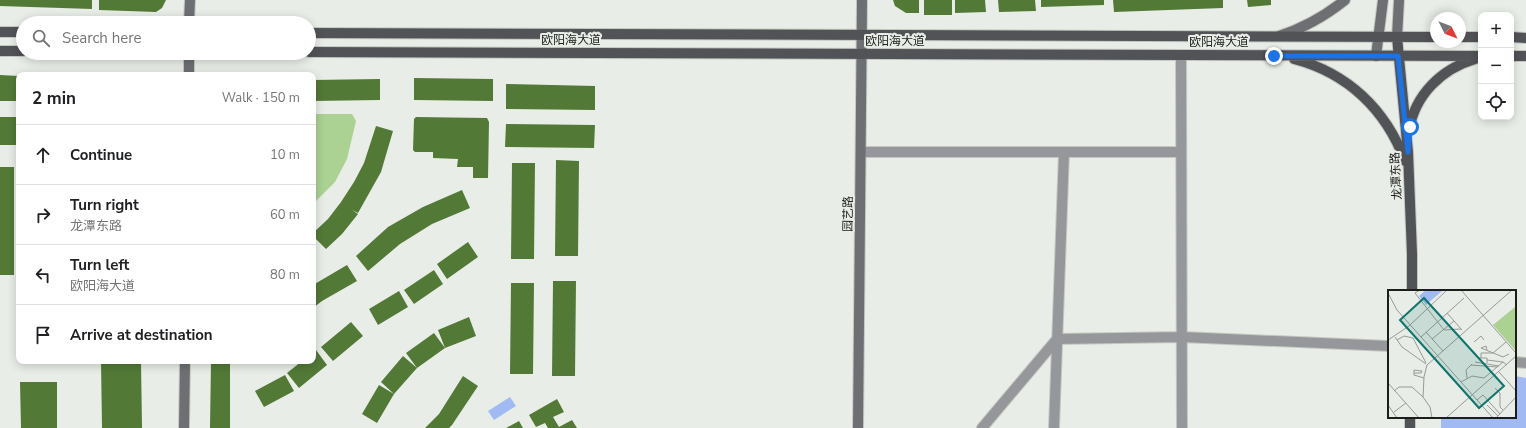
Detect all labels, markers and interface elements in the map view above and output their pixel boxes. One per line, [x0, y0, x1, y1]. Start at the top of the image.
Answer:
north arrow [1430, 12, 1466, 48]
map controls [1478, 12, 1514, 120]
button: + [1478, 12, 1514, 48]
search box [16, 16, 316, 60]
icon: search [30, 27, 52, 49]
text: Search here [62, 28, 142, 48]
street label: 欧阳海大道 [541, 32, 601, 48]
street label: 欧阳海大道 [865, 33, 925, 49]
street label: 欧阳海大道 [1189, 34, 1249, 50]
route end [1265, 47, 1283, 65]
button: − [1478, 48, 1514, 84]
button: locate [1478, 84, 1514, 120]
text: 2 min [32, 87, 76, 110]
text: Walk · 150 m [222, 89, 300, 107]
route start [1401, 118, 1419, 136]
icon: ahead [32, 144, 54, 166]
text: Continue [70, 145, 132, 165]
text: 10 m [270, 146, 300, 164]
street label: 龙潭东路 [1387, 152, 1405, 200]
text: Turn right [70, 195, 139, 215]
street label: 园艺路 [840, 196, 856, 232]
icon: right [32, 204, 54, 226]
text: 60 m [270, 206, 300, 224]
text: 龙潭东路 [70, 217, 122, 235]
text: Turn left [70, 255, 129, 275]
icon: left [32, 264, 54, 286]
text: 80 m [270, 266, 300, 284]
text: 欧阳海大道 [70, 277, 135, 295]
inset map [1388, 290, 1516, 418]
icon: arrive [32, 324, 54, 346]
text: Arrive at destination [70, 325, 213, 345]

